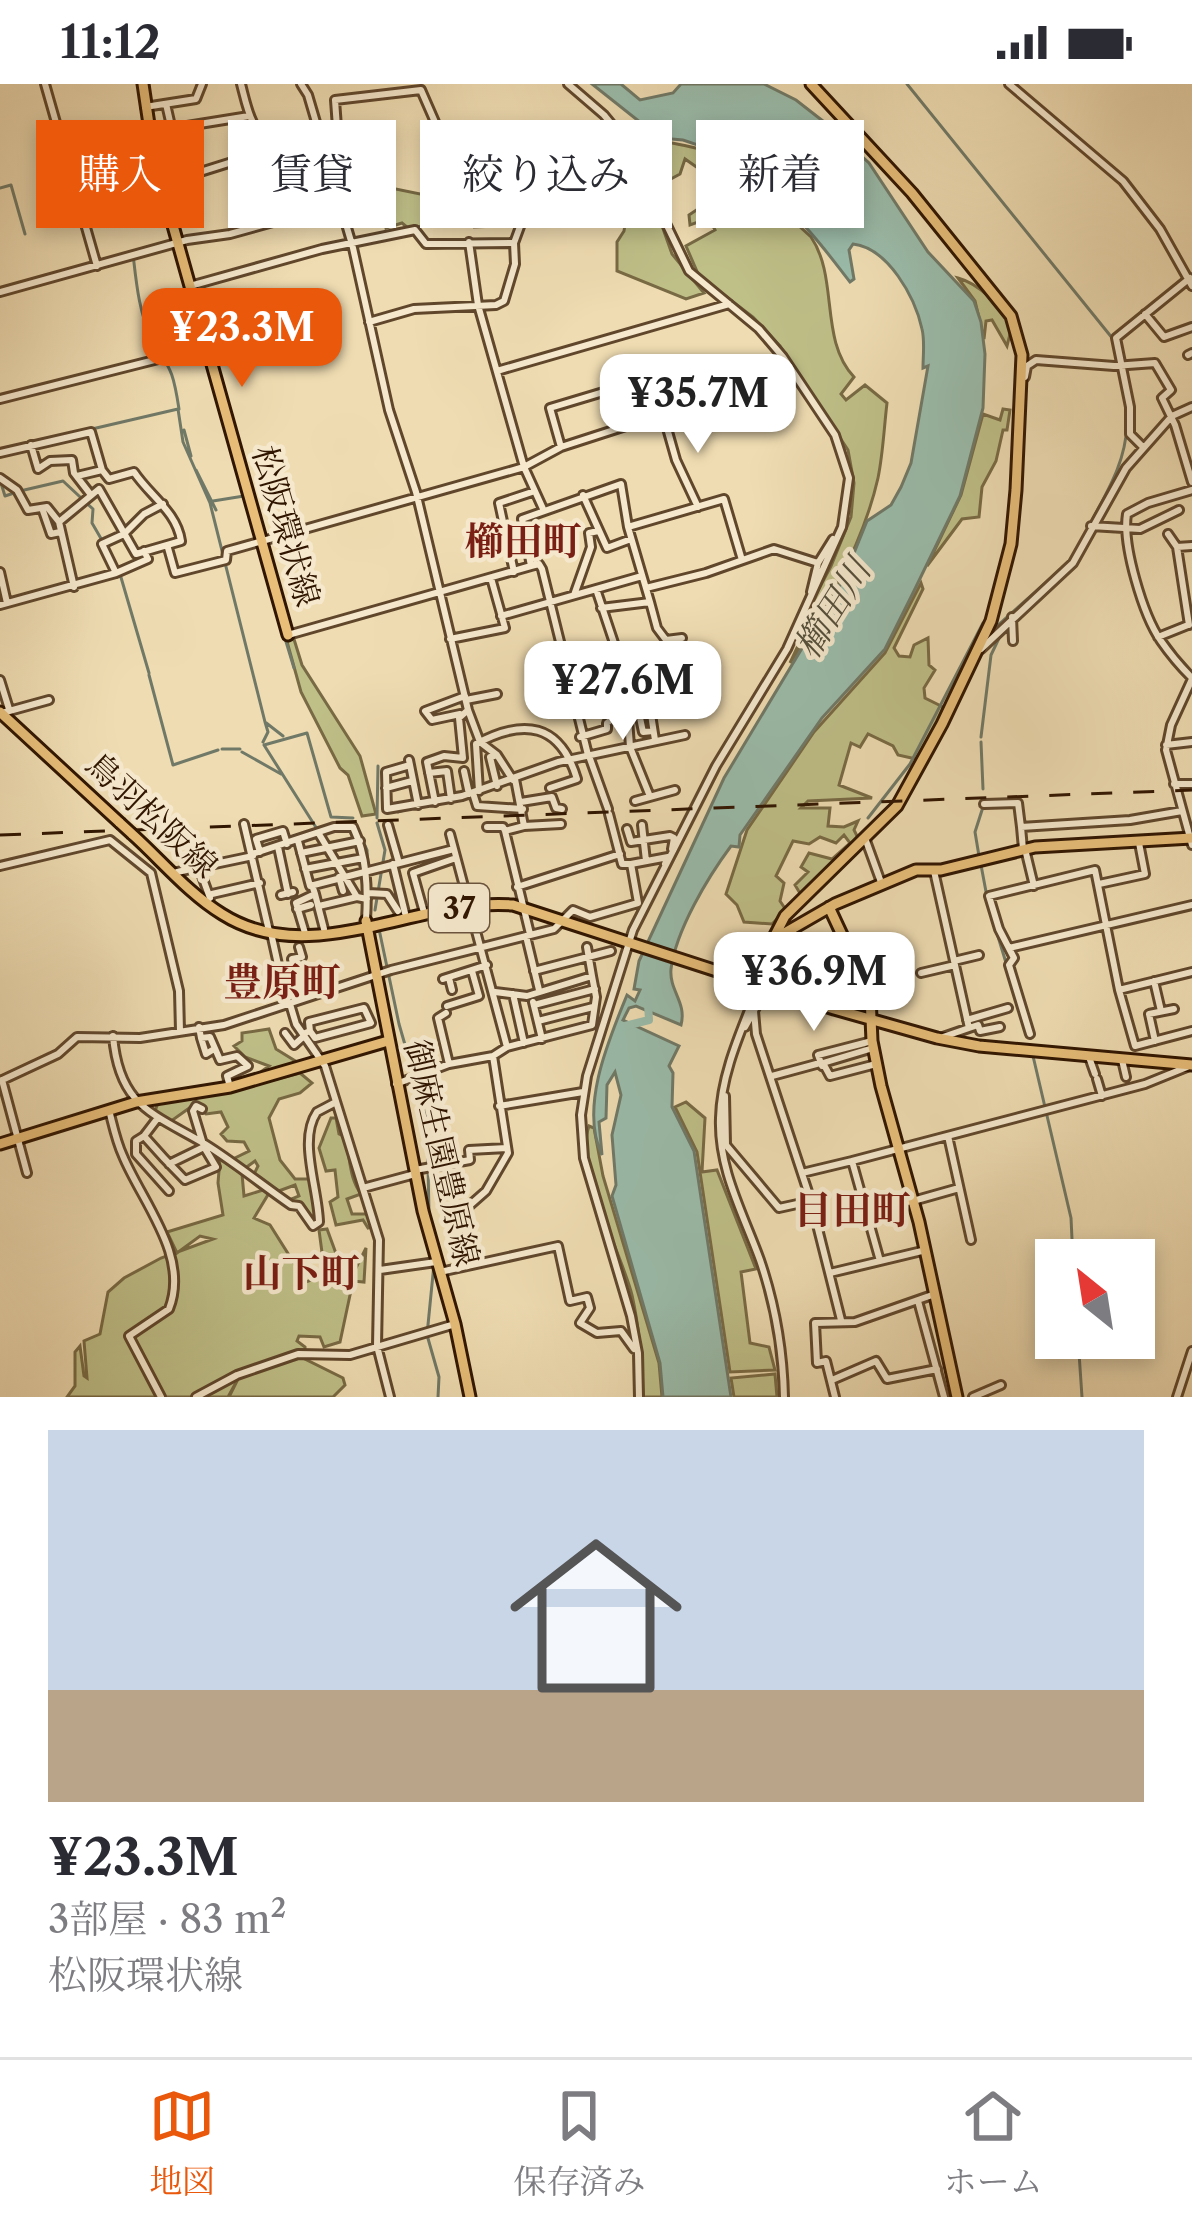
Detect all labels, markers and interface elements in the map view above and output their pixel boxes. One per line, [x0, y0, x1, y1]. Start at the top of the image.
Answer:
text: 11:12 [60, 14, 161, 70]
chip: 購入 [36, 120, 204, 228]
chip: 賃貸 [228, 120, 396, 228]
chip: 絞り込み [420, 120, 672, 228]
chip: 新着 [696, 120, 864, 228]
pin: ¥23.3M [144, 288, 340, 390]
text: ¥23.3M [169, 303, 315, 351]
pin: ¥35.7M [600, 354, 796, 456]
text: ¥35.7M [627, 369, 769, 417]
street label: 松阪環状線 [244, 441, 328, 611]
district label: 櫛田町 [464, 517, 582, 565]
water label: 櫛田川 [785, 547, 881, 665]
pin: ¥27.6M [525, 641, 721, 743]
text: ¥27.6M [551, 656, 695, 704]
street label: 鳥羽松阪線 [78, 744, 226, 886]
road number: 37 [429, 884, 489, 932]
pin: ¥36.9M [716, 932, 912, 1034]
text: ¥36.9M [741, 947, 887, 995]
district label: 豊原町 [223, 958, 341, 1006]
street label: 御麻生園豊原線 [396, 1036, 488, 1270]
district label: 目田町 [793, 1186, 911, 1234]
north arrow [1035, 1239, 1155, 1359]
map controls [1035, 1239, 1155, 1359]
district label: 山下町 [242, 1249, 360, 1297]
icon: home [488, 1508, 704, 1724]
text: ¥23.3M [48, 1826, 239, 1888]
text: 3部屋 · 83 m² [48, 1895, 286, 1943]
text: 松阪環状線 [48, 1951, 243, 1999]
tab: 地図 [149, 2083, 215, 2202]
tab: 保存済み [513, 2083, 645, 2202]
tab: ホーム [944, 2083, 1043, 2202]

